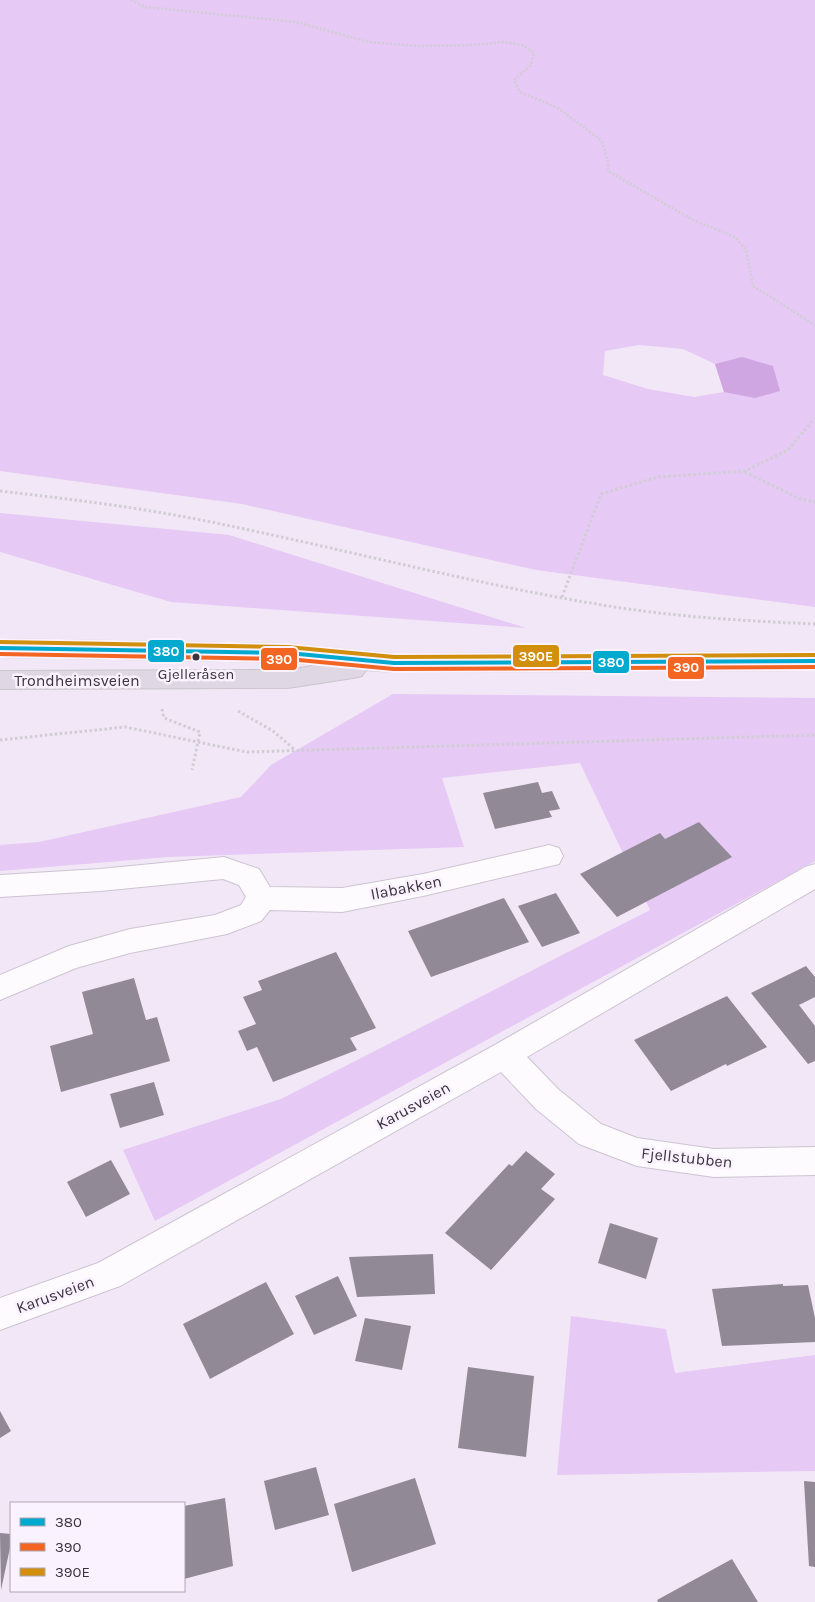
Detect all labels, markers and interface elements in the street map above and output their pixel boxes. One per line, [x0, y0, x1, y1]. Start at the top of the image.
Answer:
line badge: 380 [147, 639, 185, 663]
text: 380 [153, 643, 179, 660]
line badge: 390E [512, 644, 560, 668]
line badge: 390 [260, 647, 298, 671]
text: 390E [519, 648, 553, 665]
line badge: 380 [592, 650, 630, 674]
text: 390 [266, 651, 292, 668]
marker: Gjelleråsen [191, 652, 201, 662]
text: 380 [598, 654, 624, 671]
line badge: 390 [667, 656, 705, 680]
text: 390 [673, 659, 699, 676]
place label: Gjelleråsen [158, 665, 234, 683]
street label: Trondheimsveien [14, 671, 140, 690]
street label: Ilabakken [369, 871, 443, 904]
street label: Karusveien [373, 1077, 453, 1133]
street label: Fjellstubben [640, 1143, 733, 1172]
street label: Karusveien [14, 1272, 97, 1317]
legend [10, 1502, 185, 1592]
text: 380 [55, 1513, 82, 1531]
text: 390 [55, 1538, 82, 1556]
text: 390E [55, 1563, 90, 1581]

